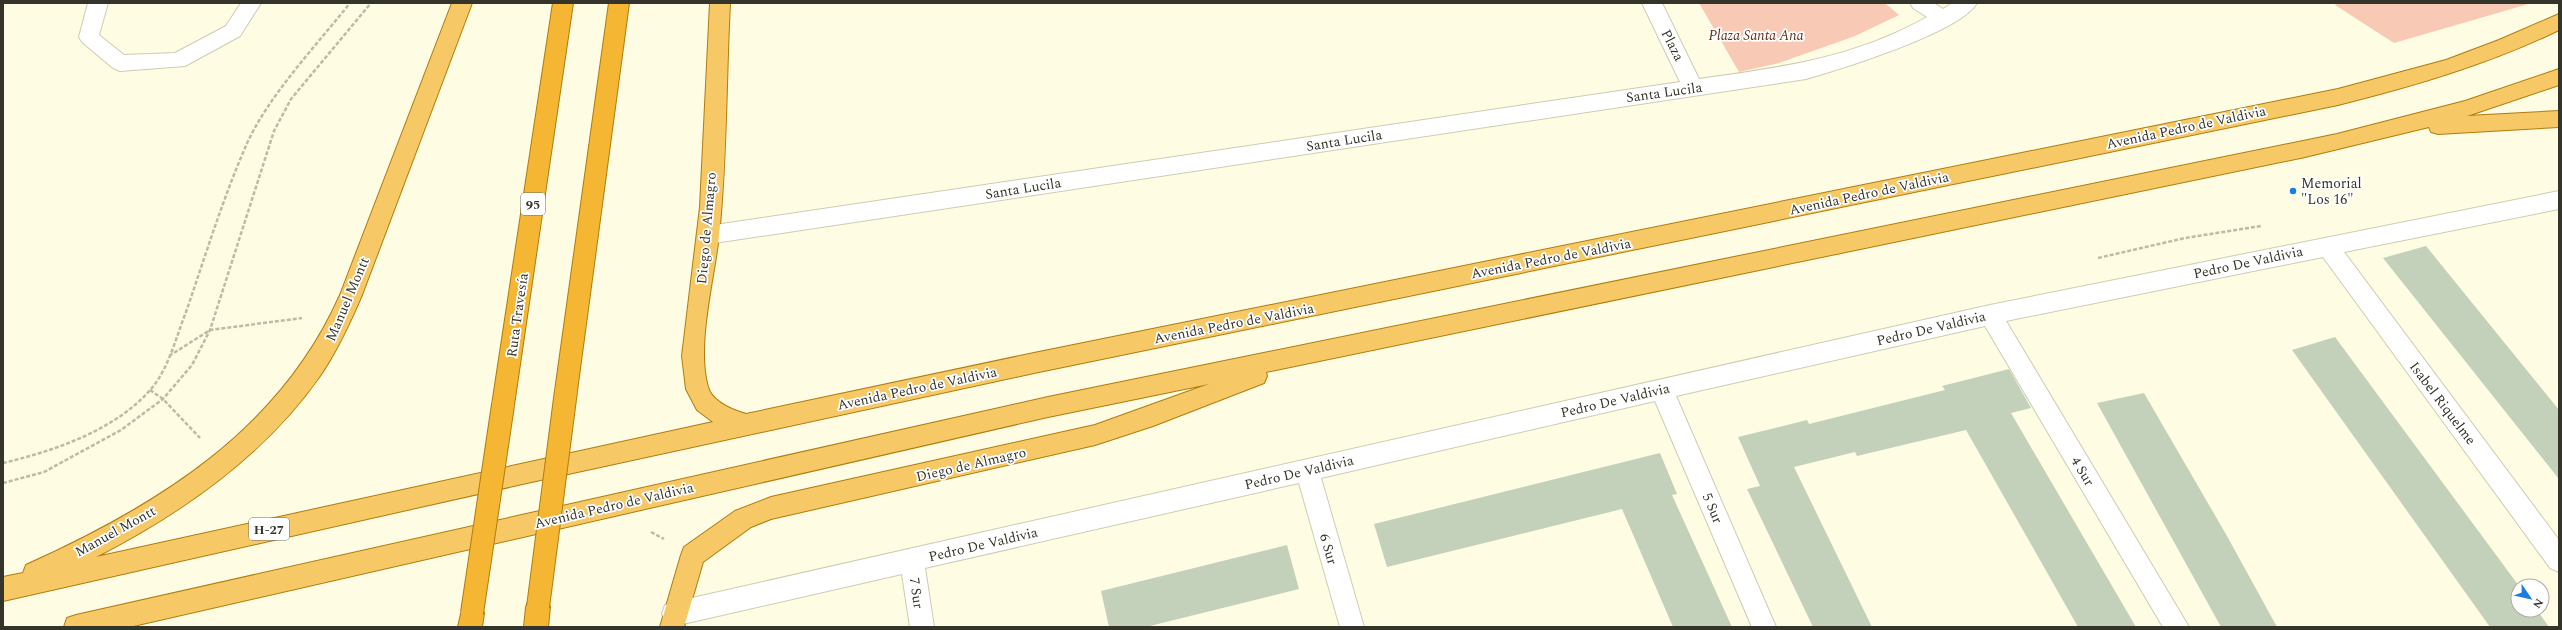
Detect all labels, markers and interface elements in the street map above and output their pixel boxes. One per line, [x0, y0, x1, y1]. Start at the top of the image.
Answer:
park label: Plaza Santa Ana [1708, 25, 1804, 46]
street label: Plaza [1656, 26, 1690, 65]
street label: Santa Lucila [1625, 77, 1704, 108]
street label: Avenida Pedro de Valdivia [2104, 100, 2268, 155]
street label: Santa Lucila [1305, 124, 1384, 157]
street label: Avenida Pedro de Valdivia [1787, 166, 1951, 221]
street label: Diego de Almagro [691, 171, 722, 285]
street label: Santa Lucila [984, 172, 1063, 205]
place label: Memorial "Los 16" [2301, 173, 2362, 210]
marker: Memorial "Los 16" [2288, 186, 2298, 196]
road number: 95 [521, 193, 545, 215]
street label: Avenida Pedro de Valdivia [1469, 233, 1633, 284]
street label: Pedro De Valdivia [2191, 241, 2305, 284]
street label: Manuel Montt [320, 254, 375, 345]
street label: Ruta Travesía [501, 272, 534, 358]
street label: Avenida Pedro de Valdivia [1152, 298, 1316, 349]
street label: Pedro De Valdivia [1874, 306, 1988, 351]
street label: Isabel Riquelme [2404, 357, 2481, 450]
street label: Avenida Pedro de Valdivia [835, 361, 999, 416]
street label: Pedro De Valdivia [1558, 378, 1672, 423]
street label: Diego de Almagro [914, 442, 1028, 487]
street label: Pedro De Valdivia [1242, 450, 1356, 495]
street label: 4 Sur [2065, 452, 2100, 490]
street label: Avenida Pedro de Valdivia [532, 477, 696, 534]
street label: 5 Sur [1697, 490, 1728, 527]
street label: Manuel Montt [71, 500, 160, 562]
road number: H-27 [249, 518, 289, 540]
street label: Pedro De Valdivia [926, 522, 1040, 567]
street label: 6 Sur [1314, 531, 1343, 568]
street label: 7 Sur [904, 576, 929, 610]
north arrow [2510, 578, 2550, 618]
text: N [2528, 595, 2547, 612]

